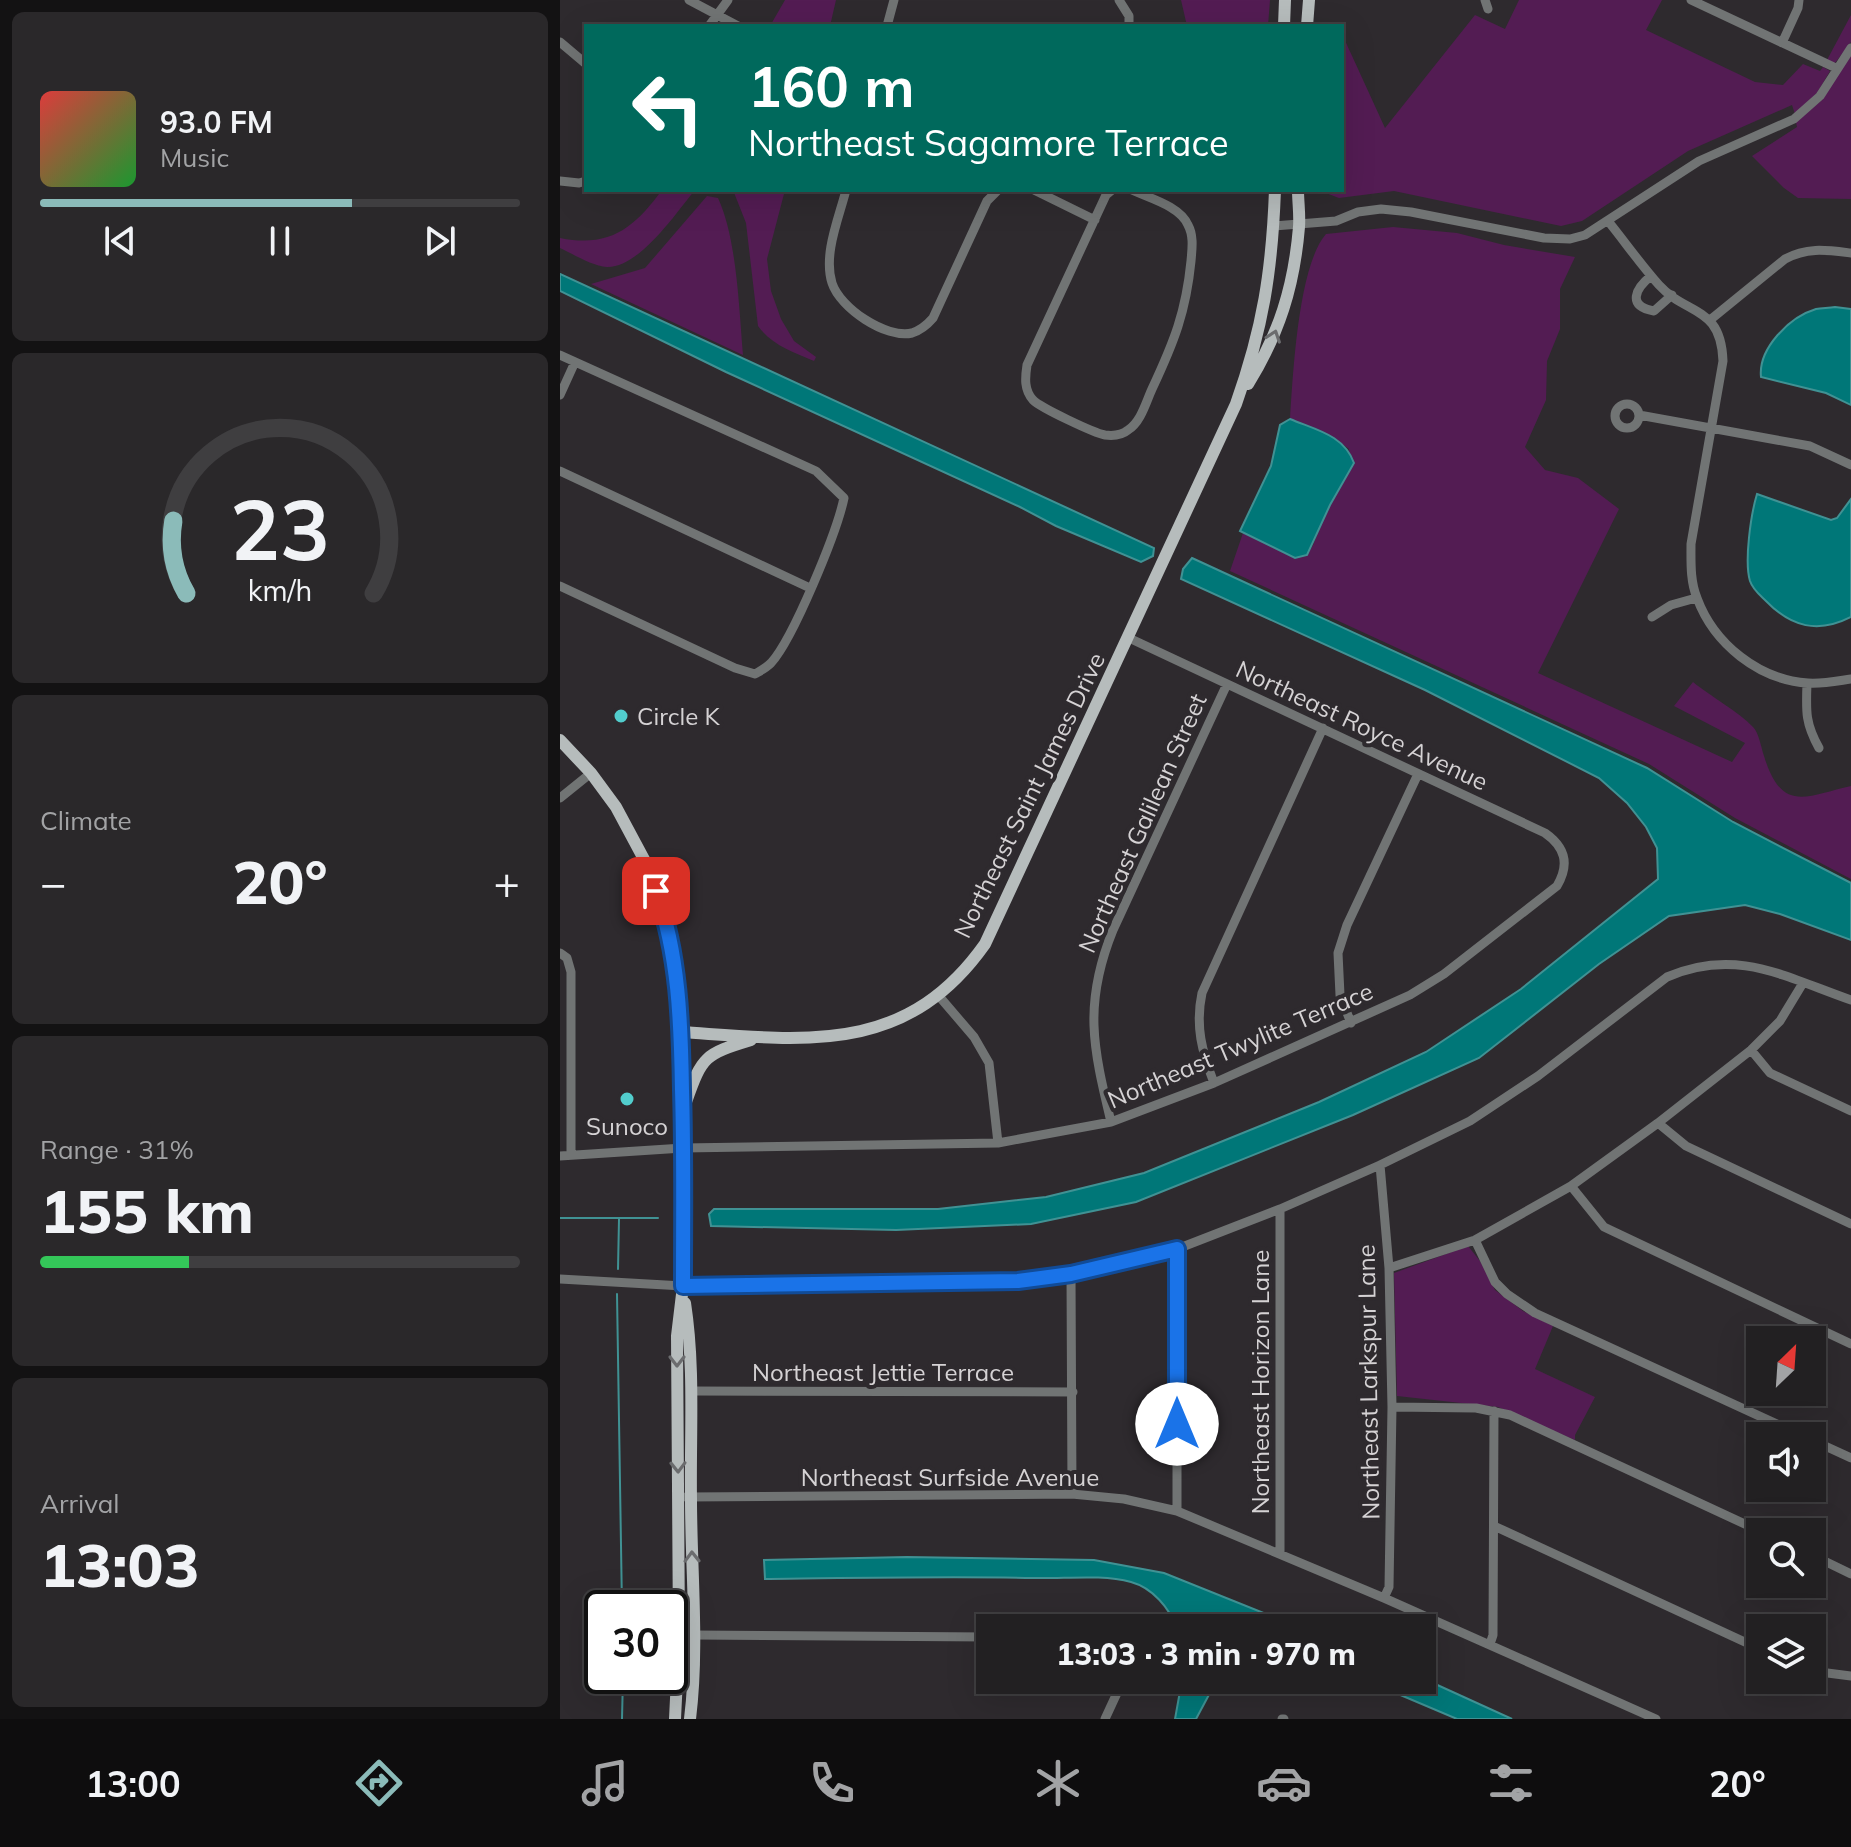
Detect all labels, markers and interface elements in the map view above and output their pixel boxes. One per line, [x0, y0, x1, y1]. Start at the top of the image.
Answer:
text: 160 m [748, 51, 915, 121]
icon: left [616, 56, 720, 160]
text: 93.0 FM [160, 103, 273, 141]
text: Northeast Sagamore Terrace [748, 120, 1229, 165]
text: Music [160, 141, 229, 174]
icon: previous [98, 219, 142, 263]
icon: pause [258, 219, 302, 263]
icon: next [418, 219, 462, 263]
one-way arrow [1265, 330, 1281, 344]
text: 23 [230, 476, 330, 581]
text: km/h [248, 572, 312, 608]
street label: Northeast Saint James Drive [947, 647, 1111, 943]
street label: Northeast Royce Avenue [1231, 653, 1493, 797]
street label: Northeast Galilean Street [1071, 689, 1213, 957]
place label: Circle K [637, 701, 721, 731]
marker: Circle K [612, 707, 630, 725]
text: Climate [40, 804, 132, 837]
text: 20° [232, 844, 328, 919]
text: − [40, 855, 66, 910]
text: + [494, 855, 520, 910]
pin [622, 857, 690, 925]
icon: arrive [634, 869, 678, 913]
street label: Northeast Twylite Terrace [1103, 975, 1377, 1115]
marker: Sunoco [618, 1090, 636, 1108]
place label: Sunoco [586, 1111, 668, 1141]
text: Range · 31% [40, 1133, 194, 1166]
text: 155 km [40, 1173, 254, 1248]
street label: Northeast Larkspur Lane [1351, 1244, 1385, 1520]
street label: Northeast Horizon Lane [1245, 1250, 1275, 1514]
north arrow [1746, 1326, 1826, 1406]
map controls [1746, 1326, 1826, 1694]
one-way arrow [668, 1355, 686, 1368]
street label: Northeast Jettie Terrace [752, 1357, 1014, 1387]
position arrow [1135, 1382, 1219, 1466]
button: sound [1746, 1422, 1826, 1502]
one-way arrow [670, 1461, 687, 1474]
street label: Northeast Surfside Avenue [801, 1462, 1099, 1492]
text: Arrival [40, 1487, 120, 1520]
button: search [1746, 1518, 1826, 1598]
text: 13:03 [40, 1527, 200, 1602]
one-way arrow [683, 1550, 701, 1563]
speed limit sign: 30 [584, 1590, 688, 1694]
button: layers [1746, 1614, 1826, 1694]
text: 13:03 · 3 min · 970 m [1056, 1635, 1356, 1673]
icon: directions [351, 1755, 407, 1811]
icon: music [577, 1755, 633, 1811]
icon: phone [804, 1755, 860, 1811]
icon: climate [1030, 1755, 1086, 1811]
icon: car [1256, 1755, 1312, 1811]
icon: filters [1483, 1755, 1539, 1811]
text: 13:00 [85, 1761, 181, 1806]
text: 20° [1709, 1761, 1766, 1806]

